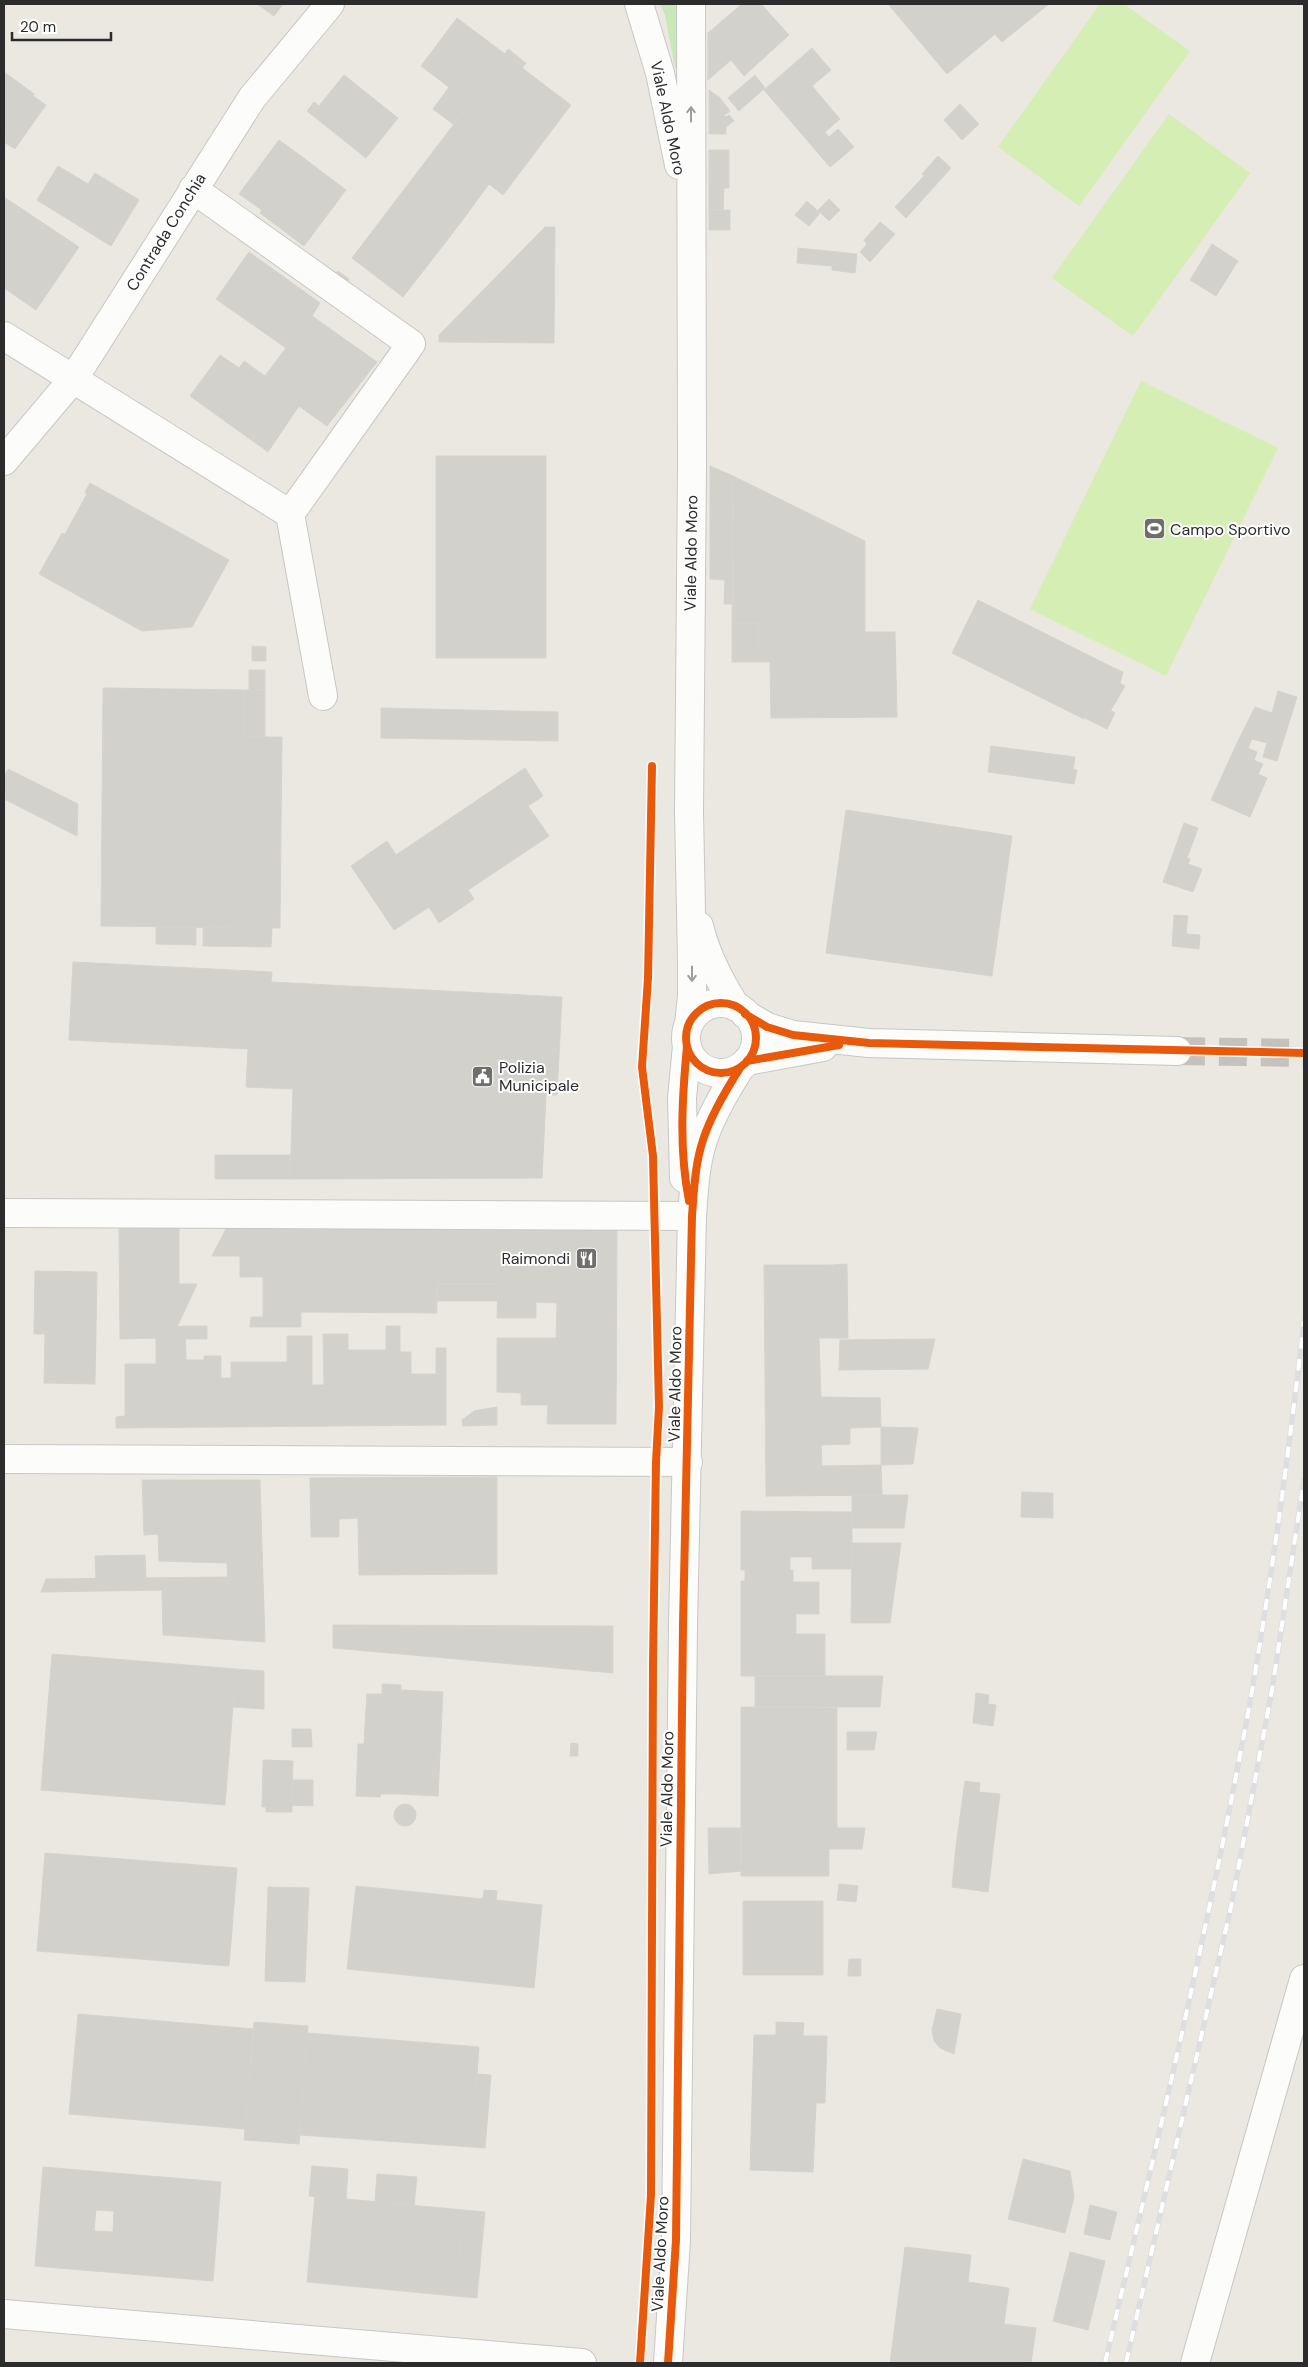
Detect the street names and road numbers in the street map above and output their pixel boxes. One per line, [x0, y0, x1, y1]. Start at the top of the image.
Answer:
street label: Viale Aldo Moro [646, 59, 690, 177]
street label: Contrada Conchia [121, 169, 211, 295]
street label: Viale Aldo Moro [679, 495, 703, 611]
street label: Viale Aldo Moro [663, 1326, 687, 1442]
street label: Viale Aldo Moro [655, 1731, 679, 1847]
street label: Viale Aldo Moro [646, 2195, 674, 2313]

